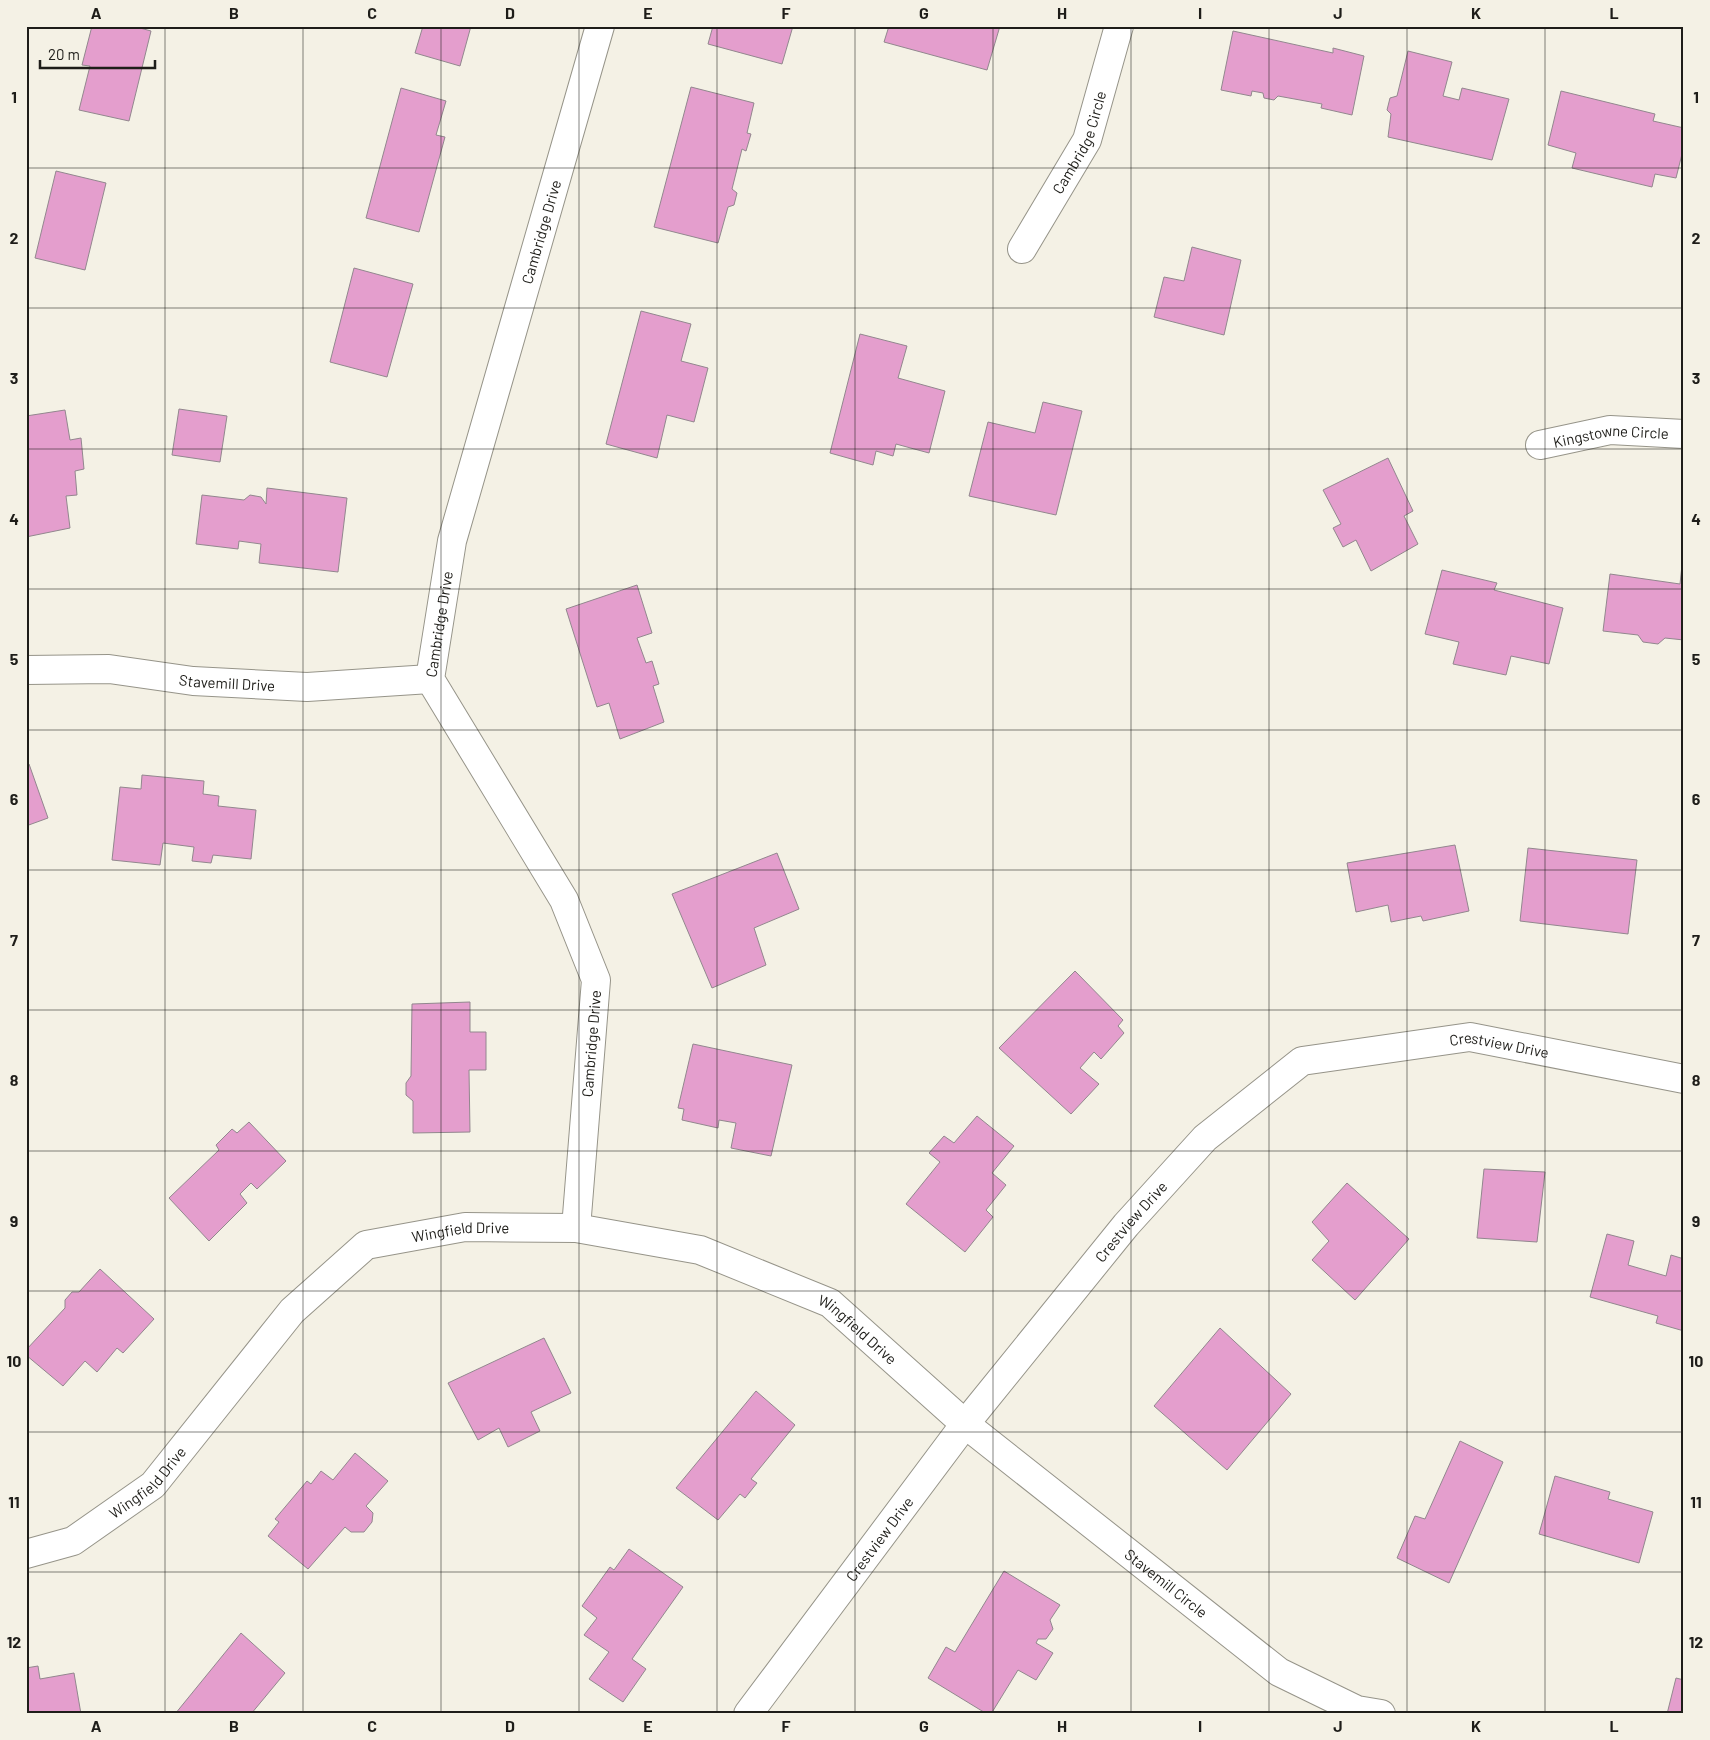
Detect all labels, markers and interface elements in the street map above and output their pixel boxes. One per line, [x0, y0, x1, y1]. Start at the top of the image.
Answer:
text: A [91, 3, 102, 22]
text: B [229, 3, 239, 22]
text: C [367, 3, 377, 22]
text: D [505, 3, 515, 22]
text: E [643, 3, 653, 22]
text: F [782, 3, 791, 22]
text: G [919, 3, 929, 22]
text: H [1057, 3, 1067, 22]
text: I [1198, 3, 1202, 22]
text: J [1333, 3, 1343, 22]
text: K [1471, 3, 1481, 22]
text: L [1609, 3, 1619, 22]
scale bar [40, 38, 155, 70]
text: 20 m [48, 45, 80, 63]
text: 1 [11, 87, 17, 106]
text: 1 [1693, 87, 1699, 106]
street label: Cambridge Circle [1048, 89, 1109, 197]
street label: Cambridge Drive [517, 178, 564, 286]
text: 2 [10, 228, 19, 247]
text: 2 [1692, 228, 1701, 247]
text: 3 [10, 368, 18, 387]
text: 3 [1692, 368, 1700, 387]
street label: Kingstowne Circle [1551, 421, 1669, 451]
text: 4 [9, 509, 19, 528]
text: 4 [1691, 509, 1701, 528]
street label: Cambridge Drive [421, 570, 456, 679]
text: 5 [10, 649, 19, 668]
text: 5 [1692, 649, 1701, 668]
street label: Stavemill Drive [178, 670, 276, 694]
text: 6 [10, 789, 19, 808]
text: 6 [1692, 789, 1701, 808]
text: 7 [10, 930, 18, 949]
text: 7 [1692, 930, 1700, 949]
street label: Cambridge Drive [578, 989, 604, 1098]
street label: Crestview Drive [1448, 1028, 1551, 1061]
text: 8 [10, 1070, 19, 1089]
text: 8 [1692, 1070, 1701, 1089]
street label: Crestview Drive [1091, 1177, 1171, 1265]
text: 9 [10, 1211, 18, 1230]
text: 9 [1692, 1211, 1700, 1230]
street label: Wingfield Drive [410, 1218, 509, 1246]
street label: Wingfield Drive [816, 1290, 901, 1368]
text: 10 [7, 1351, 21, 1370]
text: 10 [1689, 1351, 1703, 1370]
street label: Wingfield Drive [106, 1443, 189, 1522]
text: 11 [8, 1492, 20, 1511]
text: 11 [1690, 1492, 1702, 1511]
street label: Crestview Drive [842, 1493, 917, 1585]
street label: Stavemill Circle [1121, 1545, 1211, 1621]
text: 12 [7, 1632, 21, 1651]
text: 12 [1689, 1632, 1703, 1651]
text: A [91, 1716, 102, 1735]
text: B [229, 1716, 239, 1735]
text: C [367, 1716, 377, 1735]
text: D [505, 1716, 515, 1735]
text: E [643, 1716, 653, 1735]
text: F [782, 1716, 791, 1735]
text: G [919, 1716, 929, 1735]
text: H [1057, 1716, 1067, 1735]
text: I [1198, 1716, 1202, 1735]
text: J [1333, 1716, 1343, 1735]
text: K [1471, 1716, 1481, 1735]
text: L [1609, 1716, 1619, 1735]

